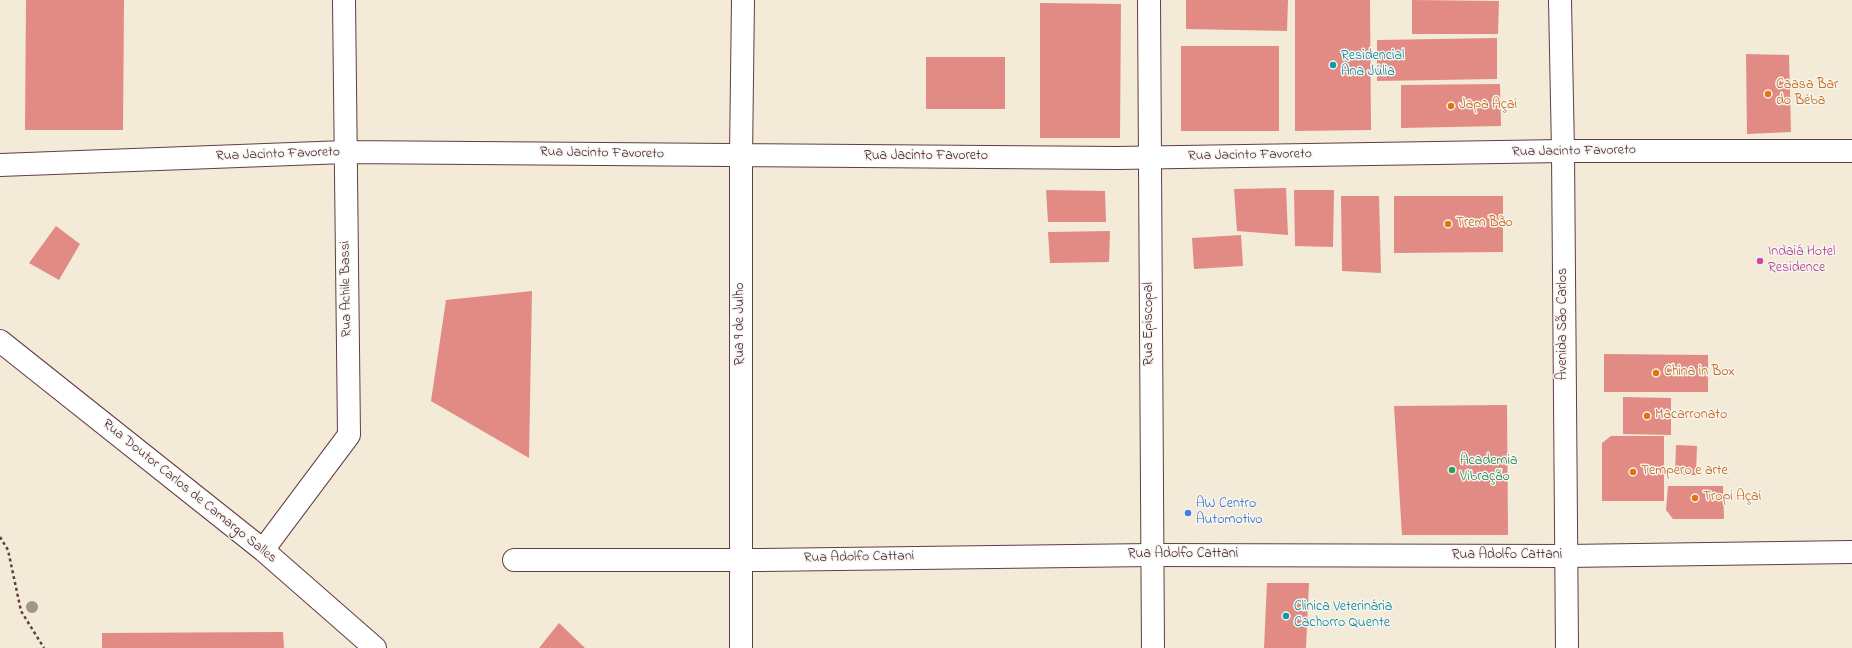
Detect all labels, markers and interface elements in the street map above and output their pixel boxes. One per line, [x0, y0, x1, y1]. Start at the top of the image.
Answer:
place label: Residencial Ana Júlia [1341, 49, 1404, 82]
marker: Residencial Ana Júlia [1328, 60, 1338, 70]
place label: Caasa Bar do Béba [1776, 78, 1838, 110]
marker: Caasa Bar do Béba [1763, 89, 1773, 99]
place label: Japa Açaí [1459, 98, 1517, 114]
marker: Japa Açaí [1446, 101, 1456, 111]
street label: Rua Jacinto Favoreto [1512, 143, 1636, 161]
street label: Rua Jacinto Favoreto [216, 144, 340, 166]
street label: Rua Jacinto Favoreto [540, 145, 664, 163]
street label: Rua Jacinto Favoreto [1188, 147, 1312, 165]
street label: Rua Jacinto Favoreto [864, 149, 988, 165]
place label: Trem Bão [1456, 216, 1513, 232]
marker: Trem Bão [1443, 219, 1453, 229]
street label: Rua Achile Bassi [338, 241, 356, 337]
place label: Indaiá Hotel Residence [1768, 245, 1835, 278]
marker: Indaiá Hotel Residence [1755, 256, 1765, 266]
street label: Avenida São Carlos [1556, 268, 1572, 380]
street label: Rua 9 de Julho [733, 282, 749, 366]
street label: Rua Episcopal [1142, 282, 1158, 366]
place label: China in Box [1664, 365, 1735, 381]
marker: China in Box [1651, 368, 1661, 378]
place label: Macarronato [1655, 408, 1727, 424]
marker: Macarronato [1642, 411, 1652, 421]
street label: Rua Doutor Carlos de Camargo Salles [98, 416, 280, 568]
place label: Academia Vibração [1460, 454, 1517, 486]
place label: Tempero e arte [1641, 464, 1728, 480]
marker: Academia Vibração [1447, 465, 1457, 475]
marker: Tempero e arte [1628, 467, 1638, 477]
place label: Tropi Açaí [1703, 490, 1761, 506]
marker: Tropi Açaí [1690, 493, 1700, 503]
place label: AW Centro Automotivo [1196, 497, 1263, 530]
marker: AW Centro Automotivo [1183, 508, 1193, 518]
street label: Rua Adolfo Cattani [1128, 547, 1238, 563]
street label: Rua Adolfo Cattani [1452, 548, 1562, 564]
street label: Rua Adolfo Cattani [804, 549, 914, 567]
place label: Clinica Veterinária Cachorro Quente [1294, 600, 1392, 632]
marker: Clinica Veterinária Cachorro Quente [1281, 611, 1291, 621]

